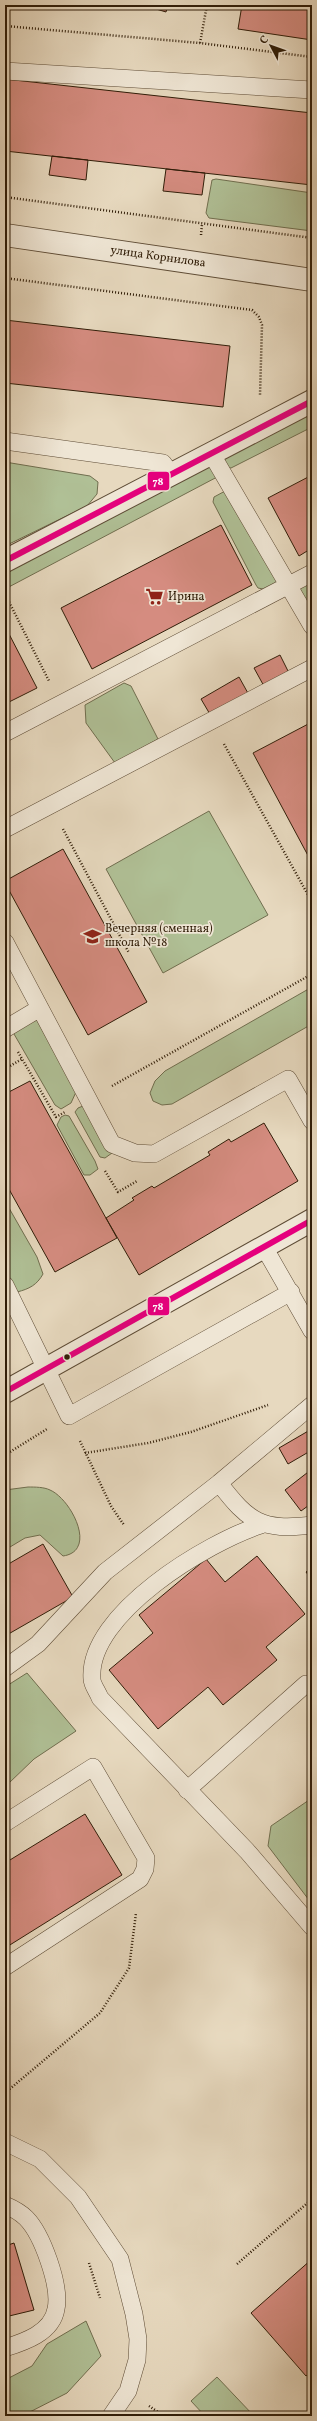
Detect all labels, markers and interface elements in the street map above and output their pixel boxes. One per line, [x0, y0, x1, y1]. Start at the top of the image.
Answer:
north arrow [251, 26, 291, 66]
text: С [257, 33, 273, 48]
street label: улица Корнилова [109, 242, 207, 272]
line badge: 78 [147, 471, 170, 491]
text: 78 [152, 475, 164, 490]
supermarket icon: Ирина [145, 587, 165, 607]
place label: Ирина [168, 589, 205, 605]
place label: Вечерняя (сменная) школа №18 [105, 921, 213, 951]
school or university icon: Вечерняя (сменная) школа №18 [82, 926, 102, 946]
line badge: 78 [147, 1296, 170, 1316]
text: 78 [152, 1300, 164, 1315]
unlabelled marker [62, 1352, 72, 1362]

